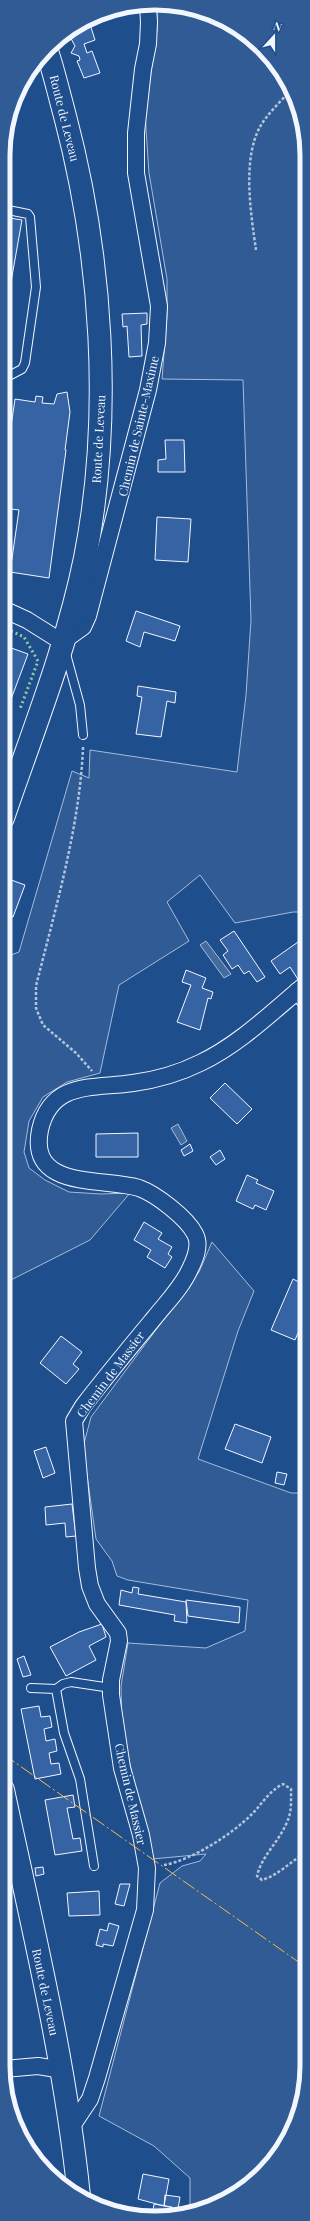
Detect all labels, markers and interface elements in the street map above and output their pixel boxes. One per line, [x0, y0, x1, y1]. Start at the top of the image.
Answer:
north arrow [254, 16, 294, 56]
text: N [271, 18, 284, 35]
street label: Route de Leveau [47, 73, 83, 163]
street label: Chemin de Sainte-Maxime [114, 354, 162, 498]
street label: Route de Leveau [88, 394, 108, 484]
street label: Chemin de Massier [72, 1327, 148, 1420]
street label: Chemin de Massier [112, 1742, 151, 1847]
street label: Route de Leveau [29, 1947, 63, 2037]

